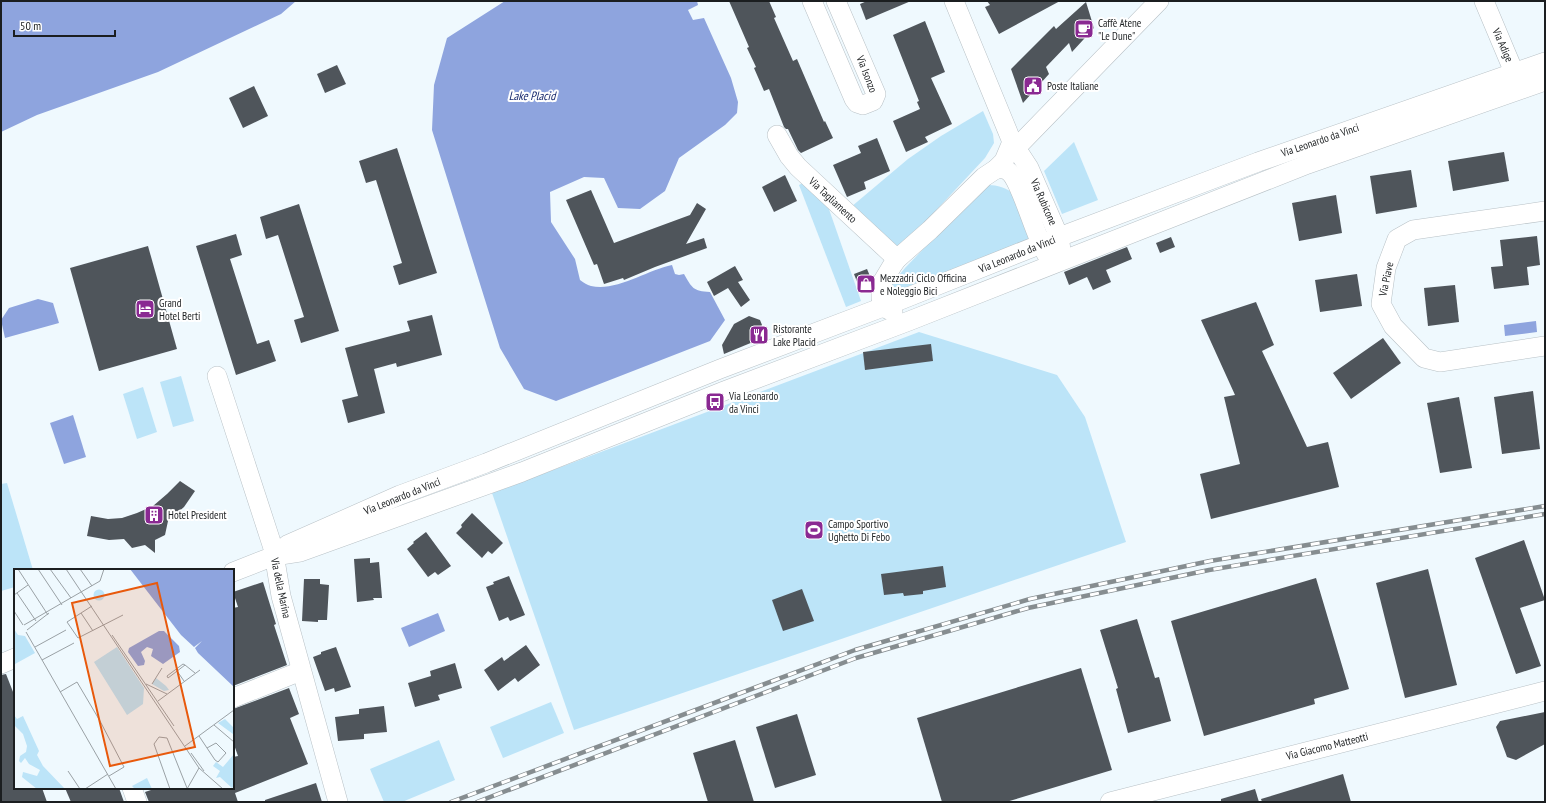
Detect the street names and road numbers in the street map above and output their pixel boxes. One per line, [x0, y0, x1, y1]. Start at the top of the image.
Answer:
street label: Via Adige [1489, 25, 1517, 65]
street label: Via Isonzo [853, 53, 881, 95]
street label: Via Leonardo da Vinci [1278, 120, 1361, 160]
street label: Via Tagliamento [805, 174, 860, 226]
street label: Via Rubicone [1027, 176, 1061, 228]
street label: Via Leonardo da Vinci [976, 232, 1057, 276]
street label: Via Piave [1375, 260, 1397, 298]
street label: Via Leonardo da Vinci [361, 474, 442, 518]
street label: Via della Marina [268, 556, 294, 619]
street label: Via Giacomo Matteotti [1284, 729, 1370, 763]

